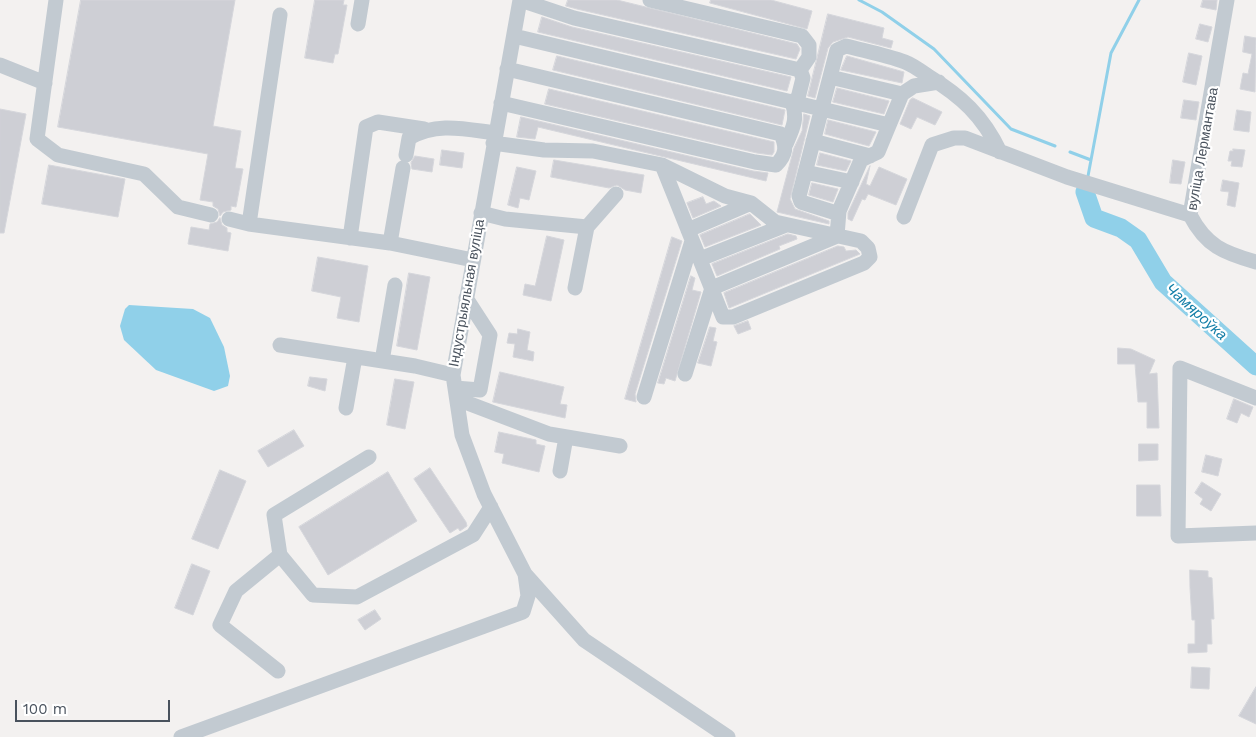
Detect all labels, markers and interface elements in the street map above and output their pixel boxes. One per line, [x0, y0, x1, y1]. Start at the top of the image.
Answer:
street label: вуліца Лермантава [1184, 86, 1222, 212]
street label: Індустрыяльная вуліца [446, 218, 488, 368]
water label: Чамяроўка [1162, 280, 1230, 344]
scale bar [18, 690, 172, 722]
text: 100 m [23, 700, 67, 718]

